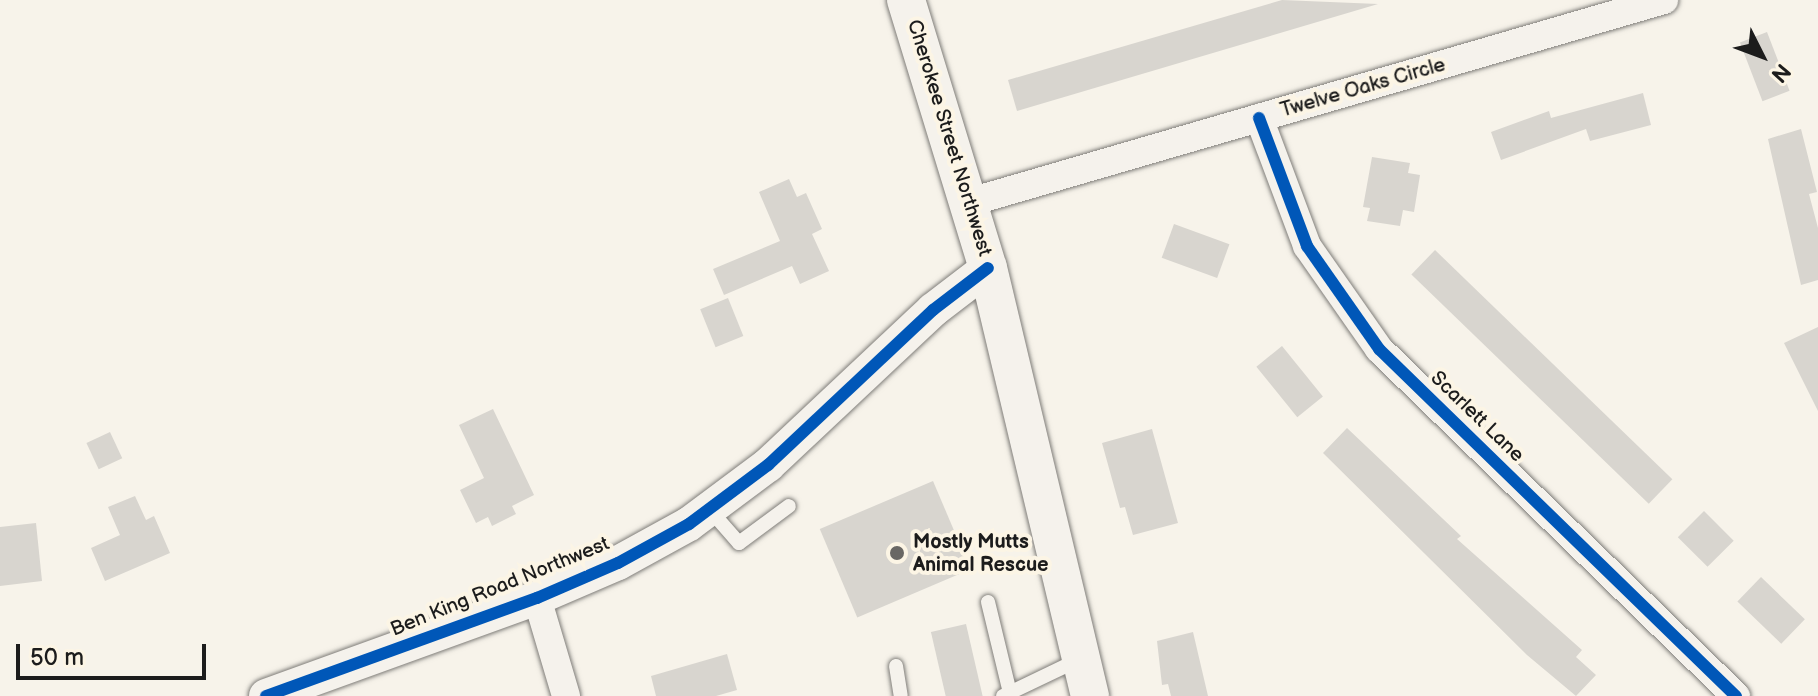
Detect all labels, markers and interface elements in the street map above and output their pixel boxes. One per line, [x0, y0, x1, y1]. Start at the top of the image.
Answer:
north arrow [1722, 16, 1802, 96]
street label: Cherokee Street Northwest [902, 17, 996, 259]
street label: Twelve Oaks Circle [1278, 53, 1448, 123]
text: N [1765, 57, 1796, 88]
street label: Scarlett Lane [1425, 367, 1529, 467]
place label: Mostly Mutts Animal Rescue [913, 530, 1049, 577]
street label: Ben King Road Northwest [387, 532, 613, 642]
marker: Mostly Mutts Animal Rescue [888, 544, 906, 562]
scale bar [20, 628, 210, 678]
text: 50 m [30, 643, 84, 672]

